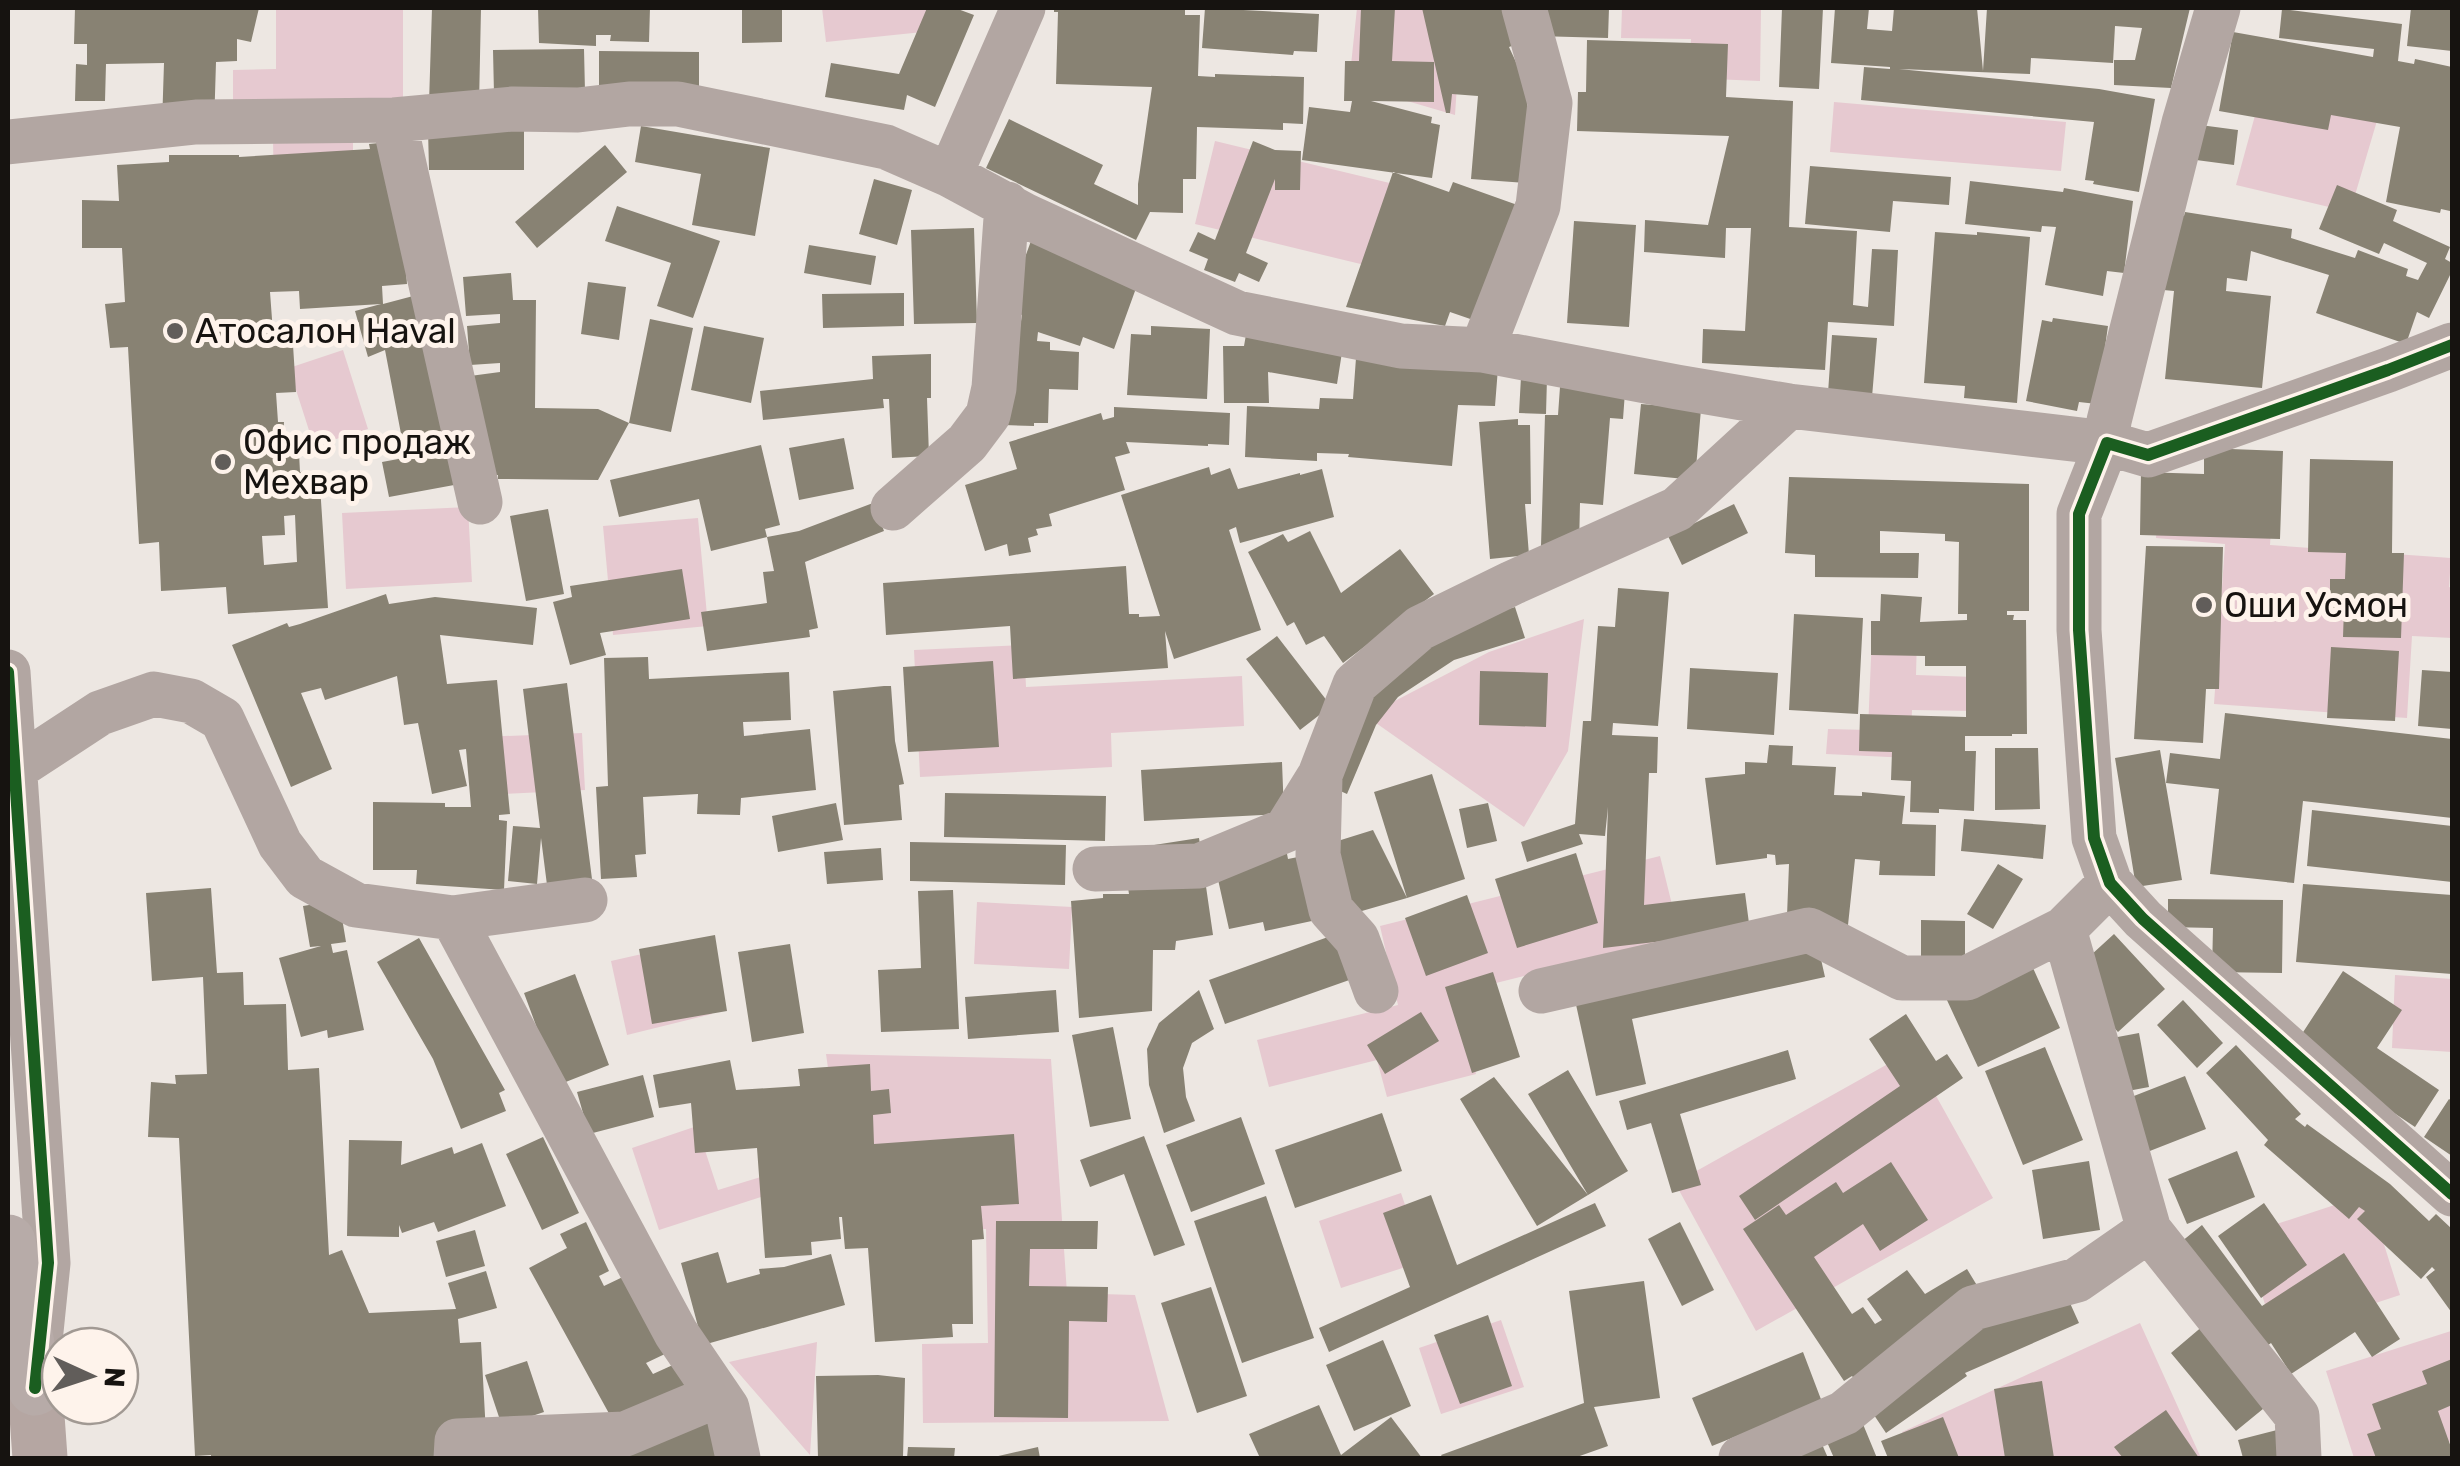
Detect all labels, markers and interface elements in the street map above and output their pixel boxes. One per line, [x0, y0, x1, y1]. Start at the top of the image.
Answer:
place label: Атосалон Haval [195, 310, 456, 352]
marker: Атосалон Haval [164, 320, 186, 342]
place label: Офис продаж Мехвар [243, 421, 471, 503]
marker: Офис продаж Мехвар [212, 451, 234, 473]
place label: Оши Усмон [2224, 584, 2408, 626]
marker: Оши Усмон [2193, 594, 2215, 616]
north arrow [40, 1326, 140, 1426]
text: N [97, 1366, 131, 1388]

